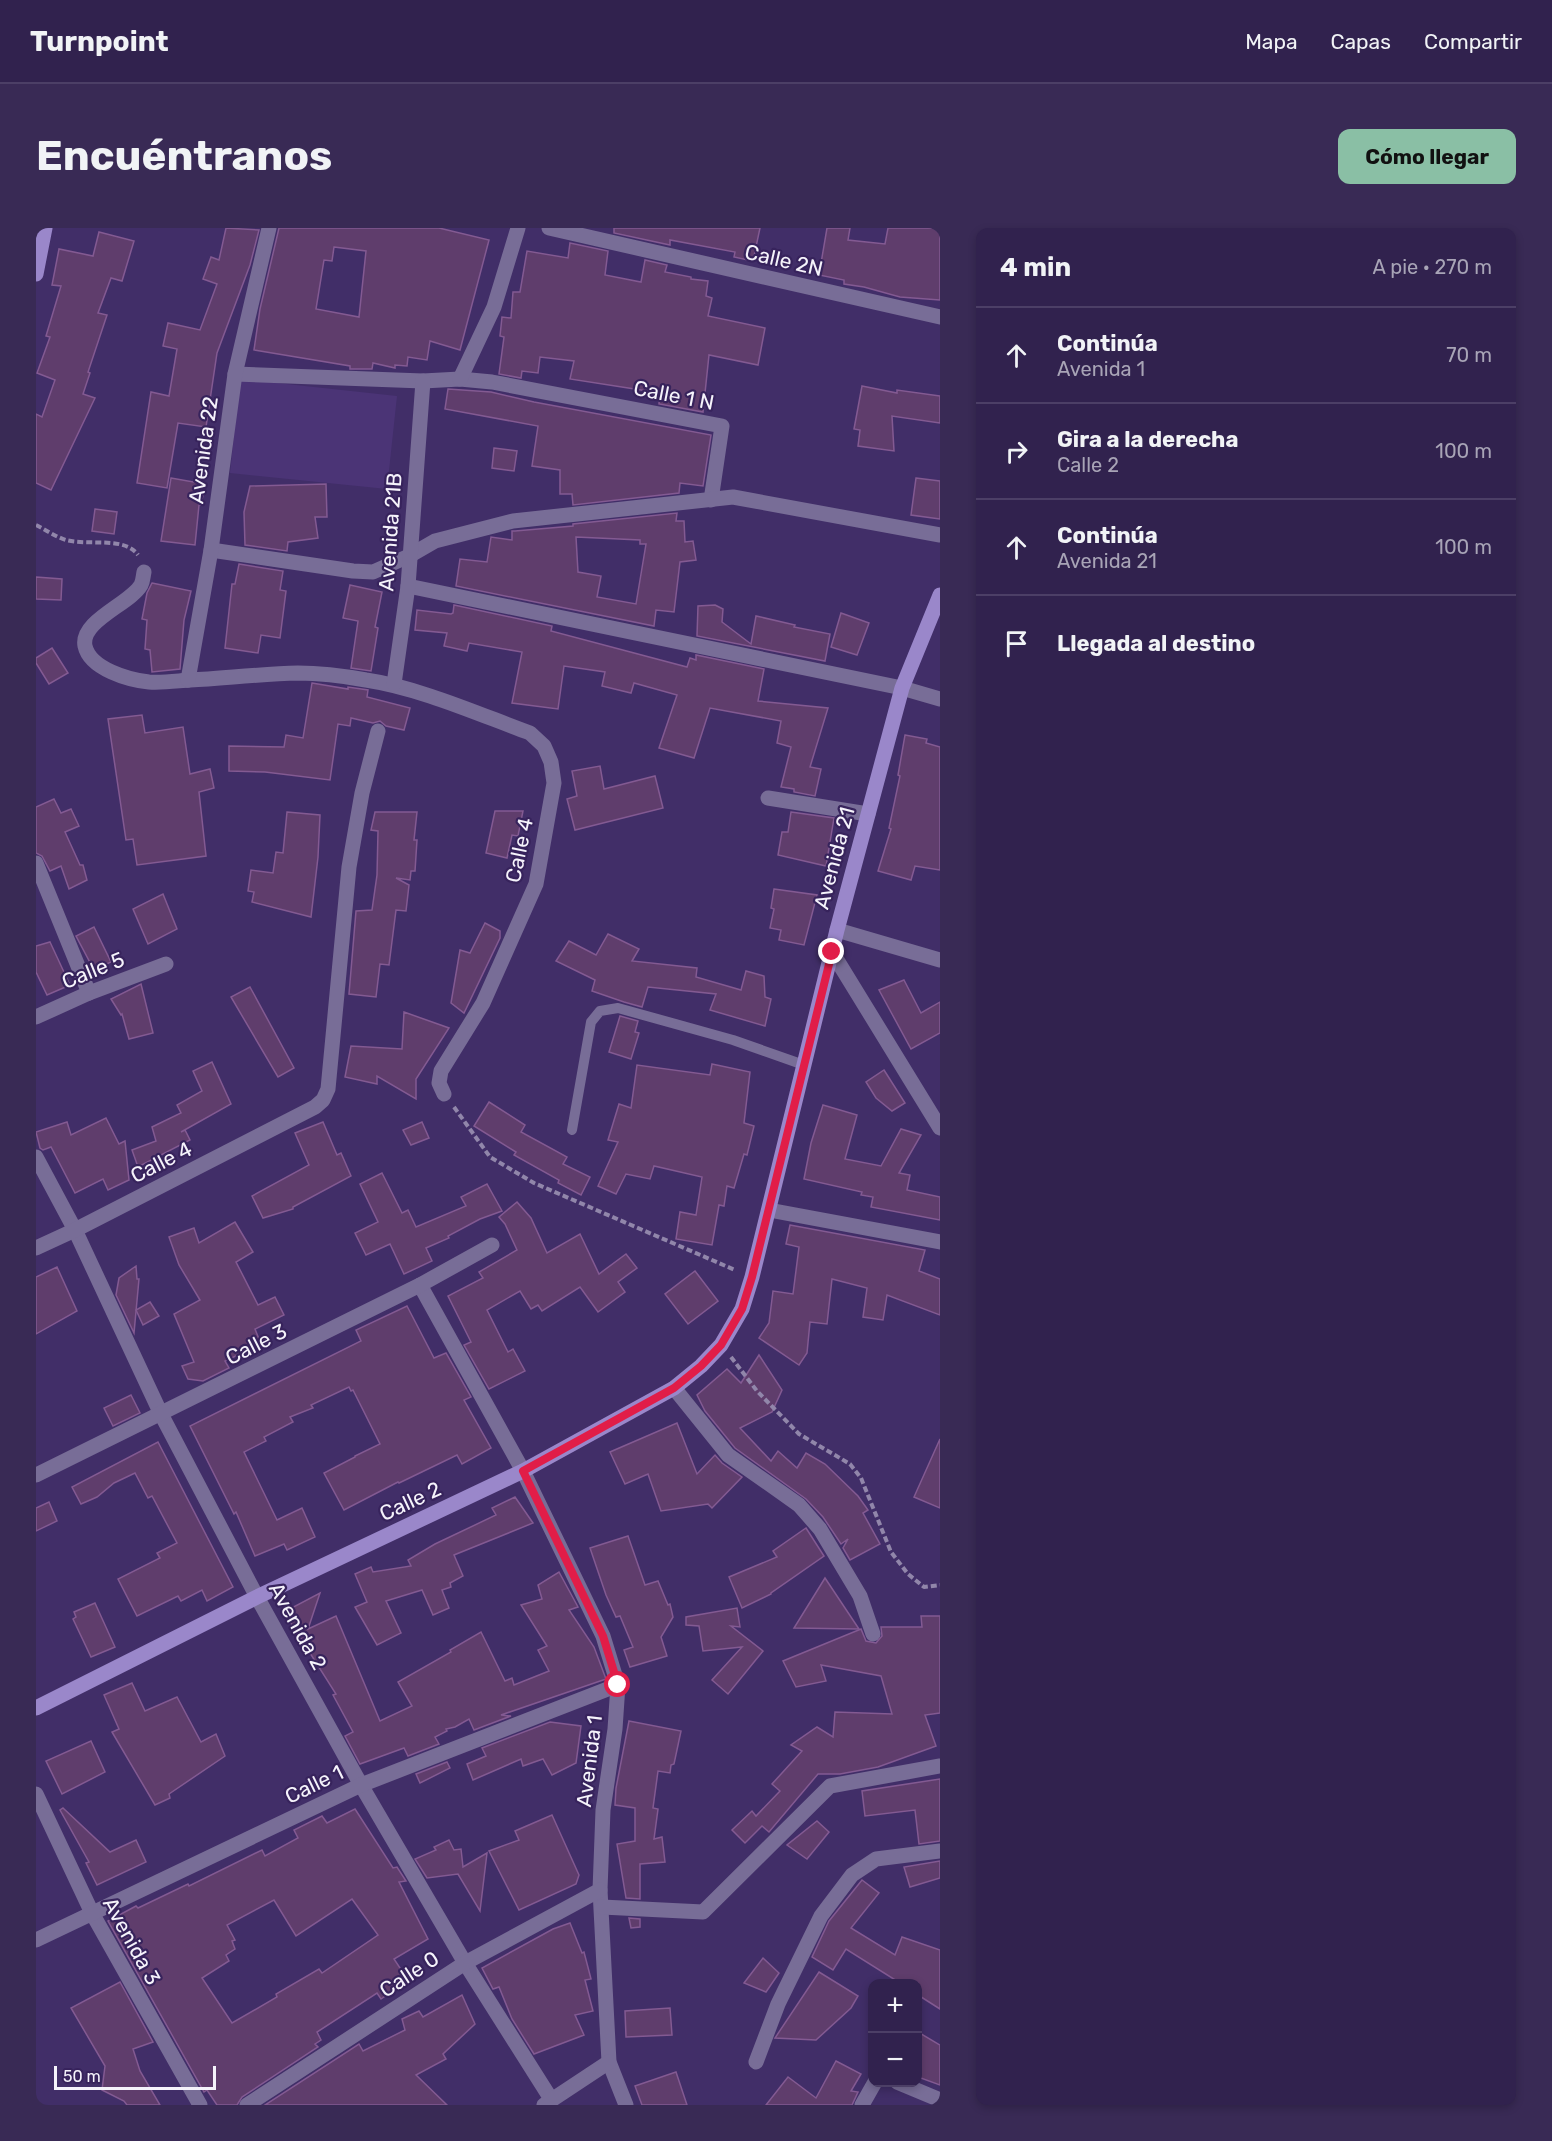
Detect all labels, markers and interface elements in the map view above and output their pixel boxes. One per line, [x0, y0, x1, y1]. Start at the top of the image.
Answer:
text: Turnpoint [30, 25, 169, 58]
text: Mapa [1245, 29, 1298, 54]
text: Capas [1331, 29, 1391, 54]
text: Compartir [1424, 29, 1522, 54]
button: Cómo llegar [1338, 129, 1516, 184]
text: Encuéntranos [36, 131, 332, 181]
street label: Calle 2N [742, 239, 826, 281]
text: 4 min [1000, 252, 1071, 283]
text: A pie · 270 m [1372, 255, 1492, 279]
text: Continúa [1057, 330, 1158, 357]
icon: ahead [1000, 339, 1033, 372]
text: 70 m [1446, 343, 1492, 367]
text: Avenida 1 [1057, 357, 1145, 381]
street label: Calle 1 N [632, 375, 716, 415]
street label: Avenida 22 [183, 395, 223, 505]
text: Gira a la derecha [1057, 426, 1238, 453]
icon: right [1000, 435, 1033, 468]
text: 100 m [1435, 439, 1492, 463]
text: Calle 2 [1057, 453, 1119, 477]
street label: Avenida 21B [373, 472, 407, 592]
text: Continúa [1057, 522, 1158, 549]
icon: ahead [1000, 531, 1033, 564]
text: 100 m [1435, 535, 1492, 559]
text: Avenida 21 [1057, 549, 1157, 573]
icon: arrive [1000, 627, 1033, 660]
text: Llegada al destino [1057, 630, 1255, 657]
street label: Avenida 21 [808, 804, 860, 912]
street label: Calle 4 [500, 815, 538, 885]
route end [818, 938, 844, 964]
street label: Calle 5 [58, 946, 128, 994]
street label: Calle 4 [126, 1136, 196, 1188]
street label: Calle 3 [221, 1318, 291, 1370]
street label: Calle 2 [375, 1476, 445, 1526]
street label: Avenida 2 [264, 1578, 332, 1674]
route start [604, 1671, 630, 1697]
street label: Avenida 1 [571, 1714, 607, 1808]
street label: Calle 1 [281, 1759, 347, 1809]
street label: Avenida 3 [98, 1893, 166, 1989]
street label: Calle 0 [375, 1946, 443, 2002]
map controls [868, 1979, 922, 2087]
button: + [868, 1979, 922, 2033]
button: − [868, 2033, 922, 2087]
scale bar [54, 2063, 216, 2090]
text: 50 m [63, 2067, 101, 2086]

